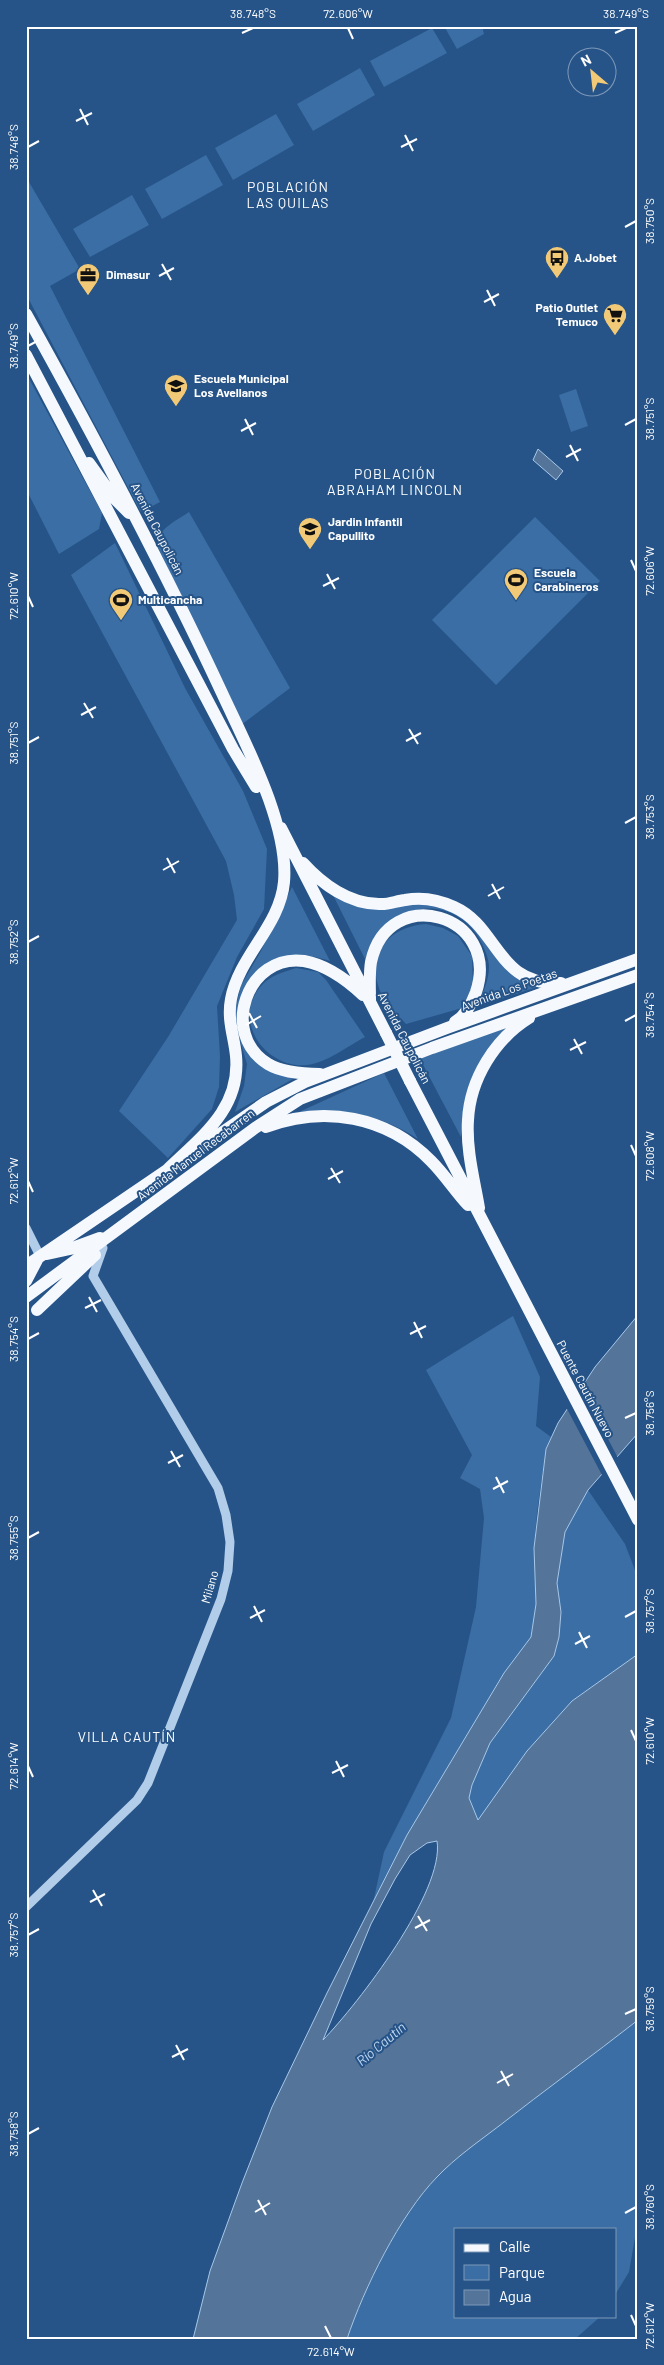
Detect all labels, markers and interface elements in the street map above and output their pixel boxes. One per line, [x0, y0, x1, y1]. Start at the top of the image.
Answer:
text: 38.748°S [230, 6, 276, 20]
text: 72.606°W [323, 6, 373, 20]
text: 38.749°S [603, 6, 649, 20]
north arrow [566, 48, 616, 98]
text: N [578, 50, 594, 70]
text: 38.748°S [6, 124, 20, 170]
district label: POBLACIÓN LAS QUILAS [247, 178, 329, 211]
text: 38.750°S [642, 198, 656, 244]
bus stop icon: A.Jobet [544, 245, 570, 279]
place label: A.Jobet [574, 250, 617, 264]
office icon: Dimasur [75, 262, 101, 296]
place label: Dimasur [106, 267, 150, 281]
place label: Patio Outlet Temuco [536, 300, 598, 328]
supermarket icon: Patio Outlet Temuco [602, 302, 628, 336]
text: 38.749°S [6, 323, 20, 369]
place label: Escuela Municipal Los Avellanos [194, 371, 289, 399]
school or university icon: Escuela Municipal Los Avellanos [163, 373, 189, 407]
text: 38.751°S [642, 397, 656, 441]
district label: POBLACIÓN ABRAHAM LINCOLN [327, 465, 463, 498]
street label: Avenida Caupolicán [129, 480, 187, 577]
place label: Jardin Infantil Capullito [328, 514, 402, 542]
school or university icon: Jardin Infantil Capullito [297, 516, 323, 550]
text: 72.606°W [642, 546, 656, 596]
place label: Escuela Carabineros [534, 565, 599, 593]
sports icon: Escuela Carabineros [503, 567, 529, 601]
text: 72.610°W [6, 572, 20, 620]
sports icon: Multicancha [108, 587, 134, 621]
place label: Multicancha [138, 592, 202, 606]
text: 38.751°S [6, 721, 20, 765]
text: 38.753°S [642, 794, 656, 840]
text: 38.752°S [6, 919, 20, 965]
street label: Avenida Los Poetas [459, 965, 559, 1013]
street label: Avenida Caupolicán [376, 989, 434, 1086]
text: 38.754°S [642, 992, 656, 1038]
street label: Avenida Manuel Recabarren [134, 1106, 257, 1203]
text: 72.608°W [642, 1131, 656, 1181]
text: 72.612°W [6, 1157, 20, 1205]
text: 38.754°S [6, 1316, 20, 1362]
street label: Puente Cautín Nuevo [554, 1338, 617, 1439]
text: 38.756°S [642, 1390, 656, 1436]
text: 38.755°S [6, 1515, 20, 1561]
street label: Milano [198, 1569, 220, 1605]
text: 38.757°S [642, 1589, 656, 1633]
text: 72.610°W [642, 1717, 656, 1765]
district label: VILLA CAUTÍN [78, 1728, 176, 1745]
text: 72.614°W [6, 1742, 20, 1790]
text: 38.757°S [6, 1913, 20, 1957]
text: 38.759°S [642, 1986, 656, 2032]
water label: Río Cautín [353, 2018, 409, 2069]
text: 38.758°S [6, 2111, 20, 2157]
text: 38.760°S [642, 2184, 656, 2230]
legend [454, 2228, 616, 2318]
text: Calle [499, 2237, 531, 2255]
text: Parque [499, 2263, 545, 2281]
text: Agua [499, 2287, 532, 2305]
text: 72.612°W [642, 2302, 656, 2350]
text: 72.614°W [307, 2344, 355, 2358]

